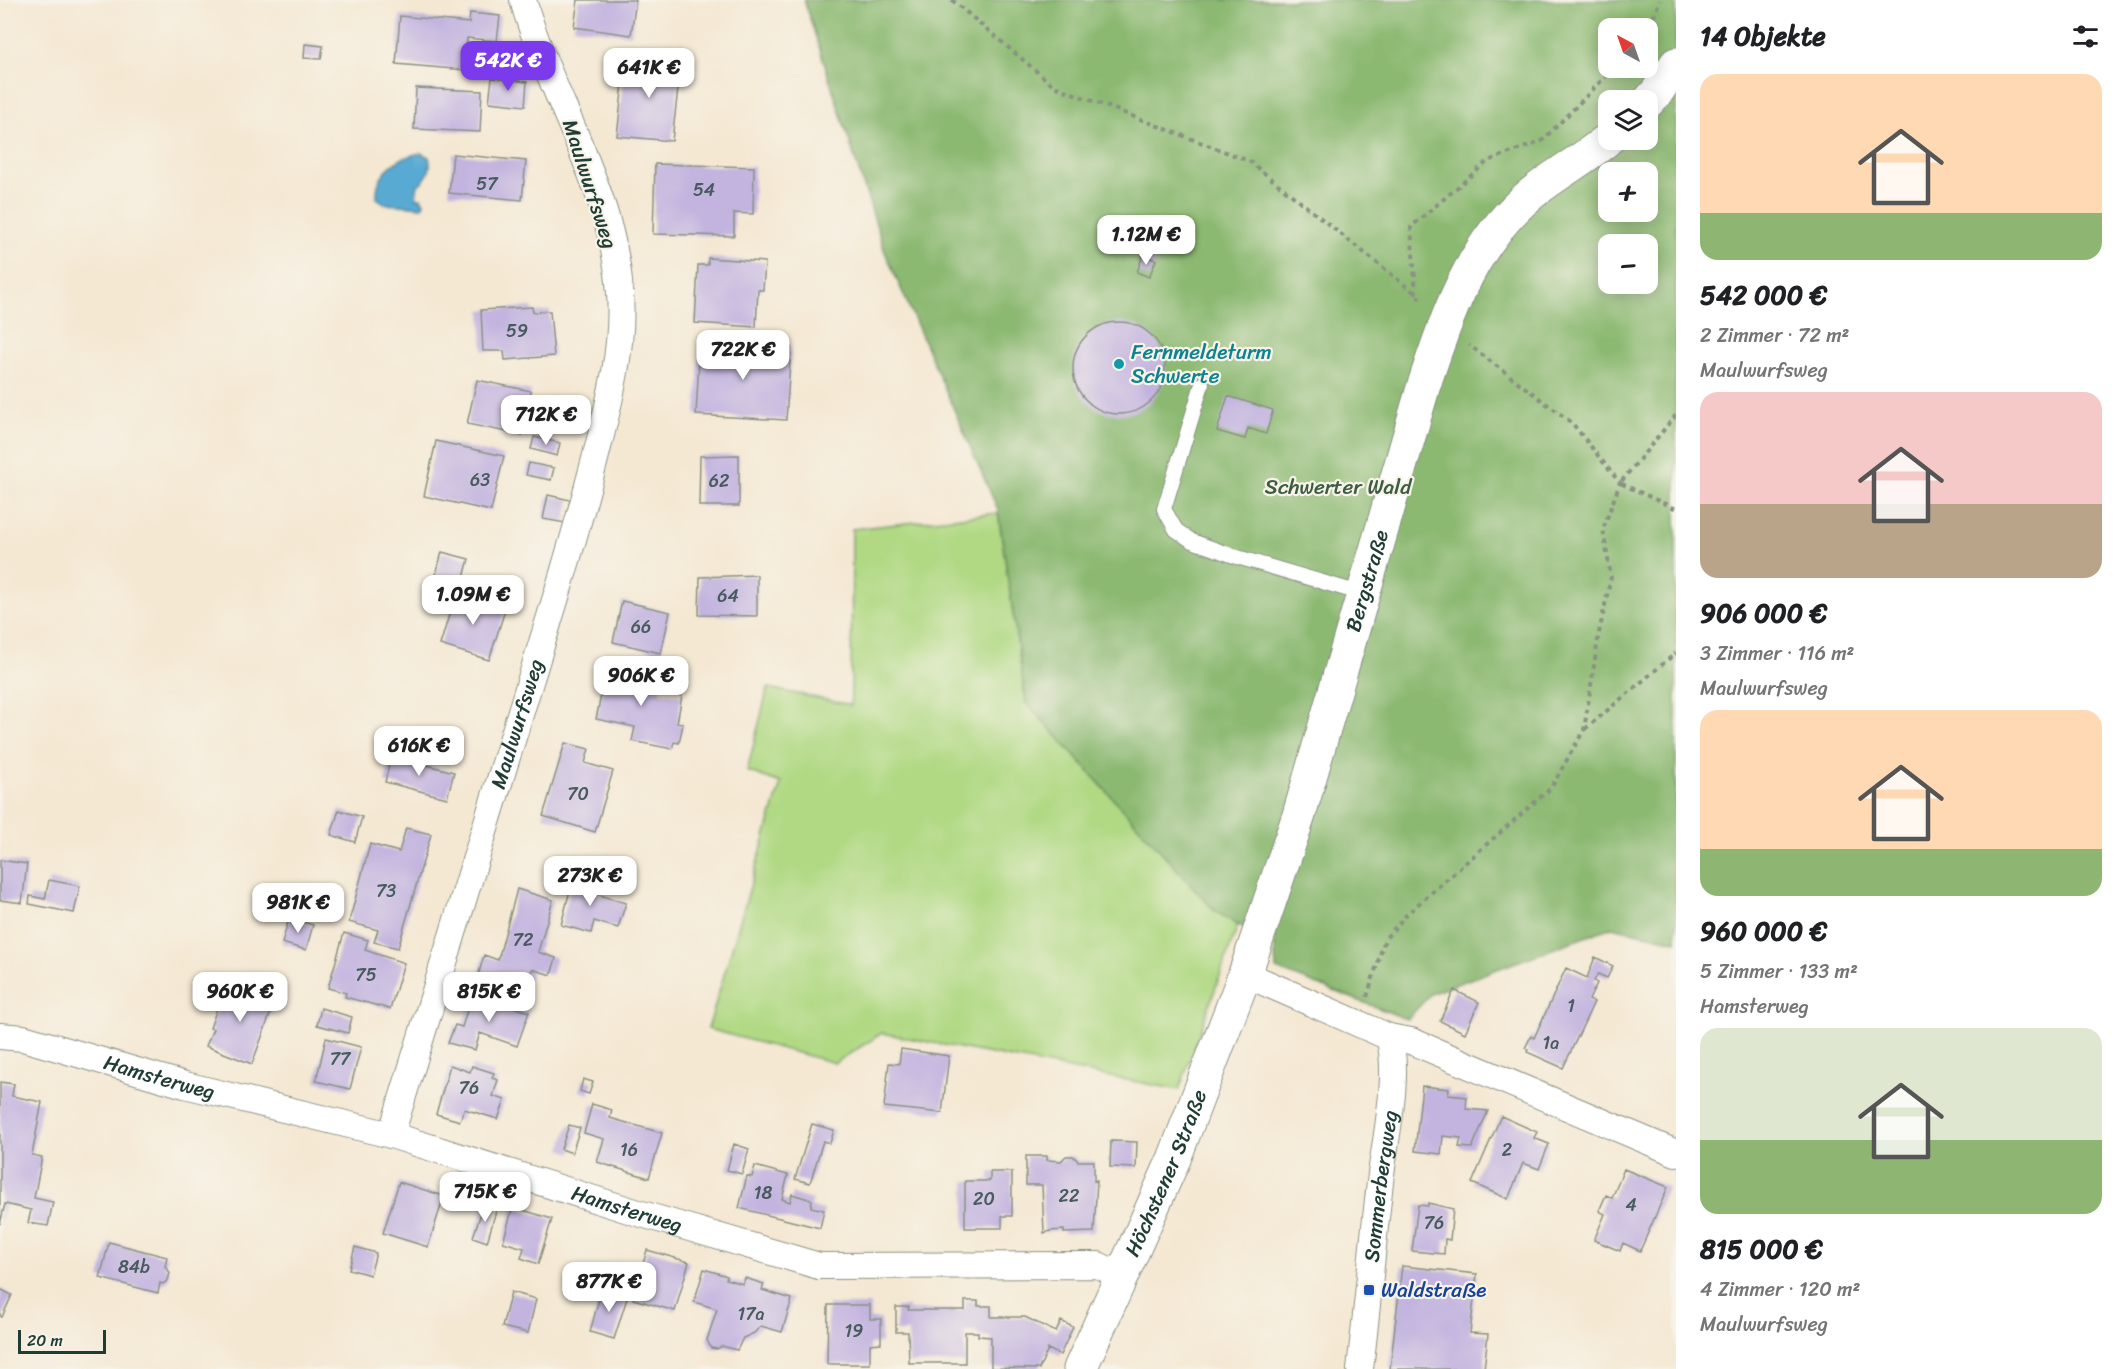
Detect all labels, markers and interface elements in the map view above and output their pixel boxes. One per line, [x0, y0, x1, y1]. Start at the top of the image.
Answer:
text: 14 Objekte [1700, 13, 1826, 59]
north arrow [1598, 18, 1658, 78]
map controls [1598, 18, 1658, 294]
icon: filters [2069, 20, 2102, 53]
pin: 542K € [459, 41, 557, 92]
text: 542K € [475, 43, 541, 78]
pin: 641K € [600, 48, 698, 99]
text: 641K € [617, 50, 681, 85]
button: layers [1598, 90, 1658, 150]
icon: home [1847, 113, 1955, 221]
street label: Maulwurfsweg [551, 114, 629, 254]
button: + [1598, 162, 1658, 222]
house number: 57 [476, 168, 499, 200]
house number: 54 [693, 174, 715, 206]
pin: 1.12M € [1091, 215, 1201, 266]
text: 1.12M € [1111, 217, 1181, 252]
button: − [1598, 234, 1658, 294]
text: 542 000 € [1700, 272, 1827, 318]
house number: 59 [506, 315, 528, 347]
text: 2 Zimmer · 72 m² [1700, 318, 1849, 353]
pin: 722K € [694, 330, 792, 381]
text: 722K € [710, 332, 776, 367]
place label: Fernmeldeturm Schwerte [1131, 333, 1272, 395]
text: Maulwurfsweg [1700, 353, 1828, 388]
marker: Fernmeldeturm Schwerte [1112, 357, 1126, 371]
pin: 712K € [497, 395, 595, 446]
text: 712K € [515, 397, 577, 432]
icon: home [1847, 431, 1955, 539]
house number: 63 [470, 464, 490, 496]
house number: 62 [709, 465, 729, 497]
park label: Schwerter Wald [1265, 468, 1413, 506]
street label: Bergstraße [1334, 525, 1400, 636]
pin: 1.09M € [418, 575, 528, 626]
text: 1.09M € [436, 577, 510, 612]
house number: 64 [717, 580, 739, 612]
text: 906 000 € [1700, 590, 1827, 636]
house number: 66 [631, 611, 651, 643]
text: 3 Zimmer · 116 m² [1700, 636, 1854, 671]
street label: Maulwurfsweg [479, 654, 555, 794]
pin: 906K € [592, 656, 690, 707]
text: 906K € [608, 658, 674, 693]
text: Maulwurfsweg [1700, 671, 1828, 706]
pin: 616K € [370, 726, 468, 777]
text: 616K € [388, 728, 450, 763]
icon: home [1847, 749, 1955, 857]
house number: 70 [567, 778, 589, 810]
pin: 273K € [541, 856, 639, 907]
text: 273K € [558, 858, 622, 893]
house number: 73 [376, 875, 396, 907]
pin: 981K € [249, 883, 347, 934]
text: 981K € [266, 885, 330, 920]
text: 960 000 € [1700, 908, 1827, 954]
house number: 72 [513, 924, 533, 956]
text: 5 Zimmer · 133 m² [1700, 954, 1858, 989]
house number: 75 [355, 959, 377, 991]
pin: 960K € [191, 972, 289, 1023]
pin: 815K € [440, 972, 538, 1023]
text: 960K € [207, 974, 273, 1009]
text: 815K € [457, 974, 521, 1009]
text: Hamsterweg [1700, 989, 1809, 1024]
house number: 1 [1567, 990, 1575, 1022]
house number: 1a [1543, 1027, 1559, 1059]
street label: Hamsterweg [99, 1043, 219, 1111]
house number: 77 [330, 1043, 352, 1075]
icon: home [1847, 1067, 1955, 1175]
house number: 76 [459, 1072, 479, 1104]
street label: Höchstener Straße [1114, 1084, 1218, 1263]
street label: Sommerbergweg [1352, 1108, 1409, 1264]
house number: 16 [620, 1134, 638, 1166]
house number: 2 [1502, 1134, 1512, 1166]
pin: 715K € [436, 1172, 534, 1223]
text: 715K € [454, 1174, 516, 1209]
street label: Hamsterweg [567, 1174, 687, 1244]
house number: 18 [754, 1177, 772, 1209]
house number: 22 [1059, 1180, 1079, 1212]
house number: 20 [973, 1183, 995, 1215]
house number: 4 [1625, 1189, 1637, 1221]
house number: 76 [1424, 1207, 1444, 1239]
text: 815 000 € [1700, 1226, 1823, 1272]
house number: 84b [118, 1251, 150, 1283]
pin: 877K € [560, 1262, 658, 1313]
text: 877K € [576, 1264, 642, 1299]
place label: Waldstraße [1381, 1271, 1486, 1309]
text: 4 Zimmer · 120 m² [1700, 1272, 1860, 1307]
marker: Waldstraße [1362, 1283, 1376, 1297]
house number: 17a [737, 1298, 765, 1330]
text: Maulwurfsweg [1700, 1307, 1828, 1342]
house number: 19 [845, 1315, 863, 1347]
text: 20 m [27, 1326, 63, 1355]
scale bar [18, 1327, 106, 1354]

